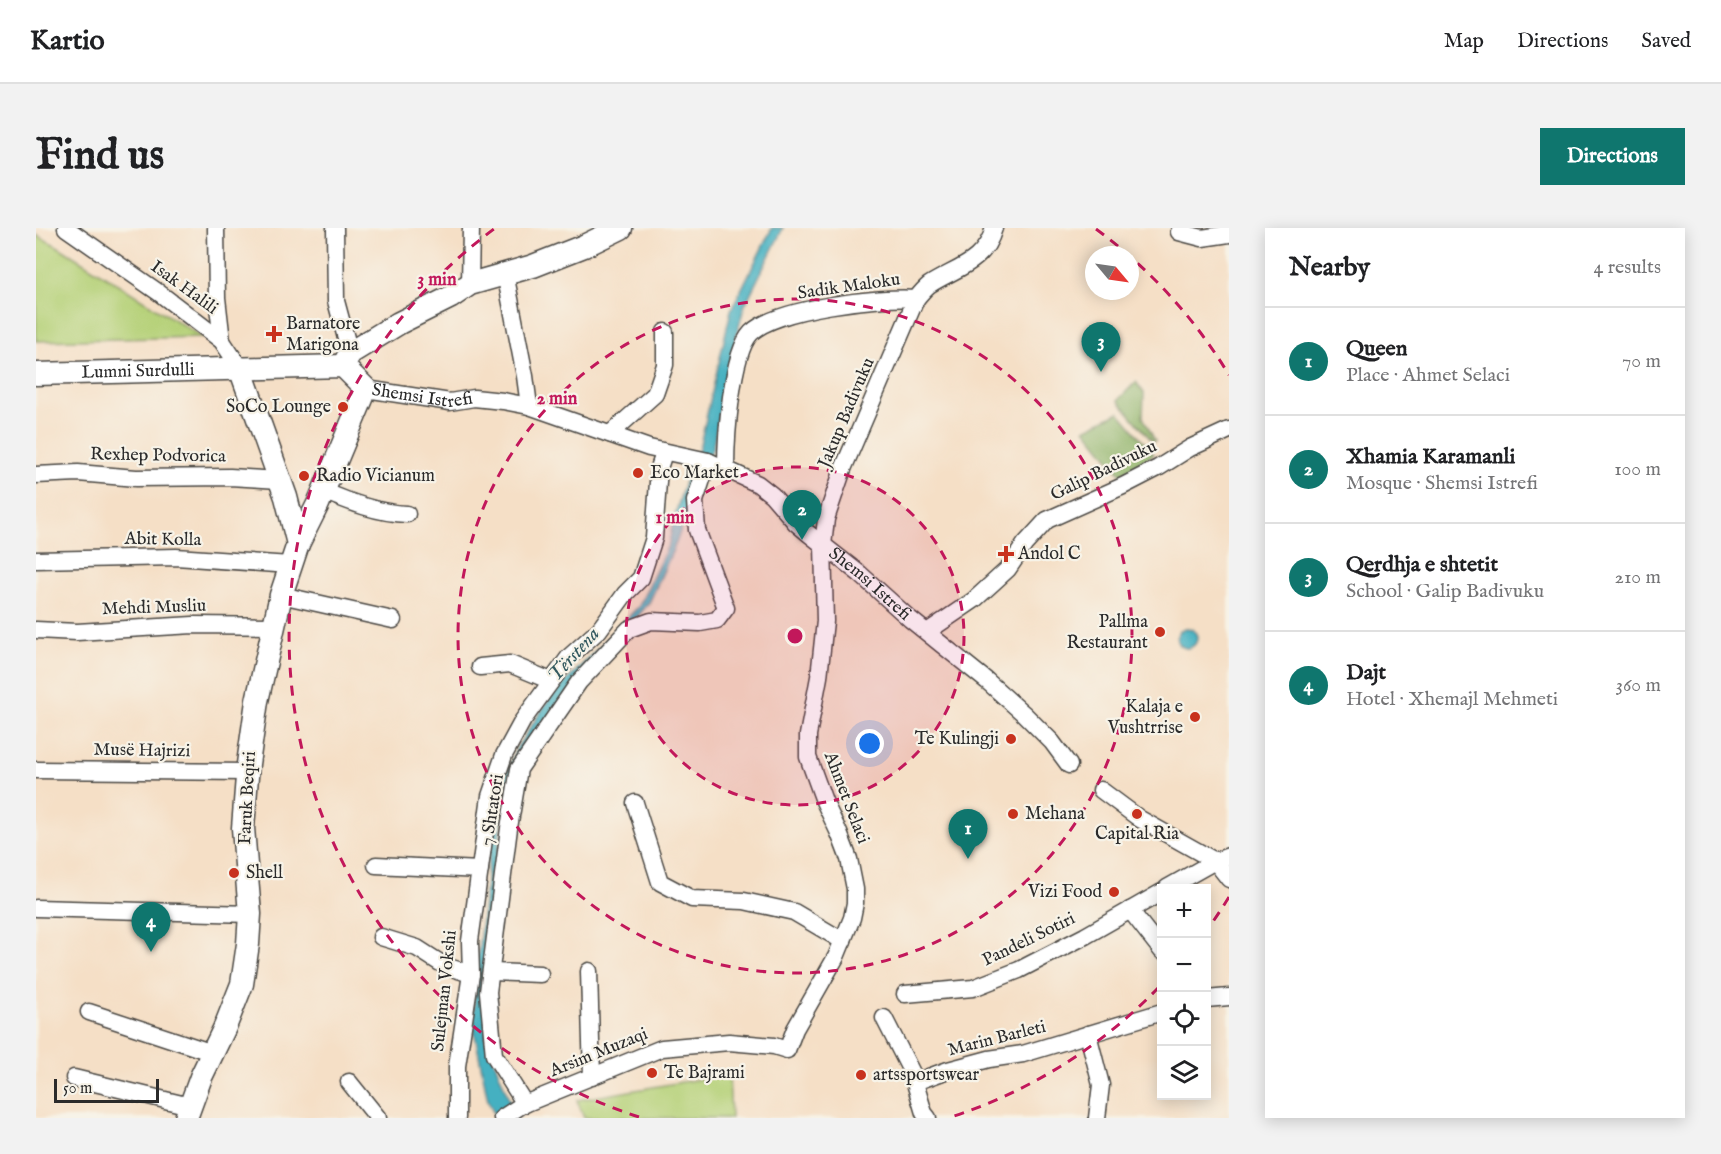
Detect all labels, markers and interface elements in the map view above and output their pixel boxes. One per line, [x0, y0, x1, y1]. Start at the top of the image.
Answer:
text: Kartio [30, 24, 105, 59]
text: Map [1444, 28, 1484, 55]
text: Directions [1517, 28, 1608, 55]
text: Saved [1641, 28, 1691, 55]
button: Directions [1540, 128, 1685, 185]
text: Find us [36, 130, 164, 183]
north arrow [1085, 246, 1139, 300]
text: Nearby [1289, 251, 1370, 284]
text: 4 results [1594, 255, 1661, 280]
street label: Isak Halili [146, 256, 223, 320]
street label: Sadik Maloku [796, 268, 902, 306]
text: 3 min [418, 269, 457, 292]
place label: Barnatore Marigona [286, 313, 360, 357]
pin: 3 [1082, 322, 1120, 372]
marker: Barnatore Marigona [267, 327, 281, 341]
text: Queen [1346, 335, 1407, 363]
text: 1 [1305, 349, 1312, 374]
text: 70 m [1622, 349, 1661, 374]
street label: Jakup Badivuku [813, 354, 881, 473]
street label: Lumni Surdulli [81, 358, 195, 384]
text: Place · Ahmet Selaci [1346, 363, 1510, 388]
street label: Shemsi Istrefi [370, 379, 474, 414]
text: 2 min [537, 388, 578, 411]
place label: SoCo Lounge [226, 396, 331, 419]
marker: SoCo Lounge [336, 400, 350, 414]
street label: Galip Badivuku [1047, 435, 1161, 507]
street label: Rexhep Podvorica [90, 443, 226, 469]
text: Xhamia Karamanli [1346, 443, 1515, 471]
text: 2 [1304, 457, 1313, 482]
text: 100 m [1614, 457, 1661, 482]
place label: Eco Market [650, 462, 739, 485]
place label: Radio Vicianum [316, 465, 435, 488]
marker: Eco Market [631, 466, 645, 480]
marker: Radio Vicianum [297, 469, 311, 483]
text: Mosque · Shemsi Istrefi [1346, 471, 1538, 496]
pin: 2 [782, 490, 822, 540]
text: 1 min [656, 507, 695, 530]
street label: Abit Kolla [123, 528, 202, 552]
street label: Shemsi Istrefi [824, 542, 916, 626]
place label: Andol C [1017, 543, 1081, 566]
marker: Andol C [999, 547, 1013, 561]
text: Qerdhja e shtetit [1346, 551, 1498, 579]
text: 3 [1305, 565, 1312, 590]
text: 210 m [1615, 565, 1661, 590]
text: School · Galip Badivuku [1346, 579, 1544, 604]
street label: Mehdi Musliu [101, 595, 207, 621]
place label: Pallma Restaurant [1066, 611, 1148, 655]
water label: Tërstena [543, 622, 605, 688]
marker: Pallma Restaurant [1153, 625, 1167, 639]
centre of rings [785, 626, 805, 646]
text: Dajt [1346, 659, 1386, 687]
text: 4 [1304, 673, 1313, 698]
text: 360 m [1615, 673, 1661, 698]
text: Hotel · Xhemajl Mehmeti [1346, 687, 1558, 712]
place label: Kalaja e Vushtrrise [1107, 696, 1183, 740]
marker: Kalaja e Vushtrrise [1188, 710, 1202, 724]
place label: Te Kulingji [915, 728, 999, 751]
your location [855, 729, 884, 758]
marker: Te Kulingji [1004, 732, 1018, 746]
street label: Musë Hajrizi [93, 739, 191, 763]
street label: Ahmet Selaci [818, 748, 874, 847]
street label: Faruk Beqiri [234, 750, 262, 845]
street label: 7 Shtatori [476, 772, 510, 847]
place label: Mehana [1025, 803, 1085, 826]
marker: Mehana [1006, 807, 1020, 821]
marker: Capital Ria [1130, 807, 1144, 821]
pin: 1 [948, 810, 988, 859]
place label: Capital Ria [1095, 823, 1179, 846]
place label: Shell [246, 862, 283, 885]
marker: Shell [227, 866, 241, 880]
place label: Vizi Food [1027, 881, 1102, 904]
map controls [1157, 884, 1211, 1100]
button: + [1157, 884, 1211, 938]
marker: Vizi Food [1107, 885, 1121, 899]
pin: 4 [132, 902, 170, 952]
street label: Pandeli Sotiri [979, 908, 1079, 972]
street label: Sulejman Vokshi [427, 929, 463, 1053]
button: − [1157, 938, 1211, 992]
button: locate [1157, 992, 1211, 1046]
street label: Marin Barleti [946, 1016, 1048, 1062]
street label: Arsim Muzaqi [546, 1023, 652, 1083]
button: layers [1157, 1046, 1211, 1100]
place label: Te Bajrami [664, 1062, 745, 1085]
place label: artssportswear [873, 1064, 980, 1087]
marker: Te Bajrami [645, 1066, 659, 1080]
marker: artssportswear [854, 1068, 868, 1082]
scale bar [54, 1076, 159, 1104]
text: 50 m [63, 1079, 92, 1099]

